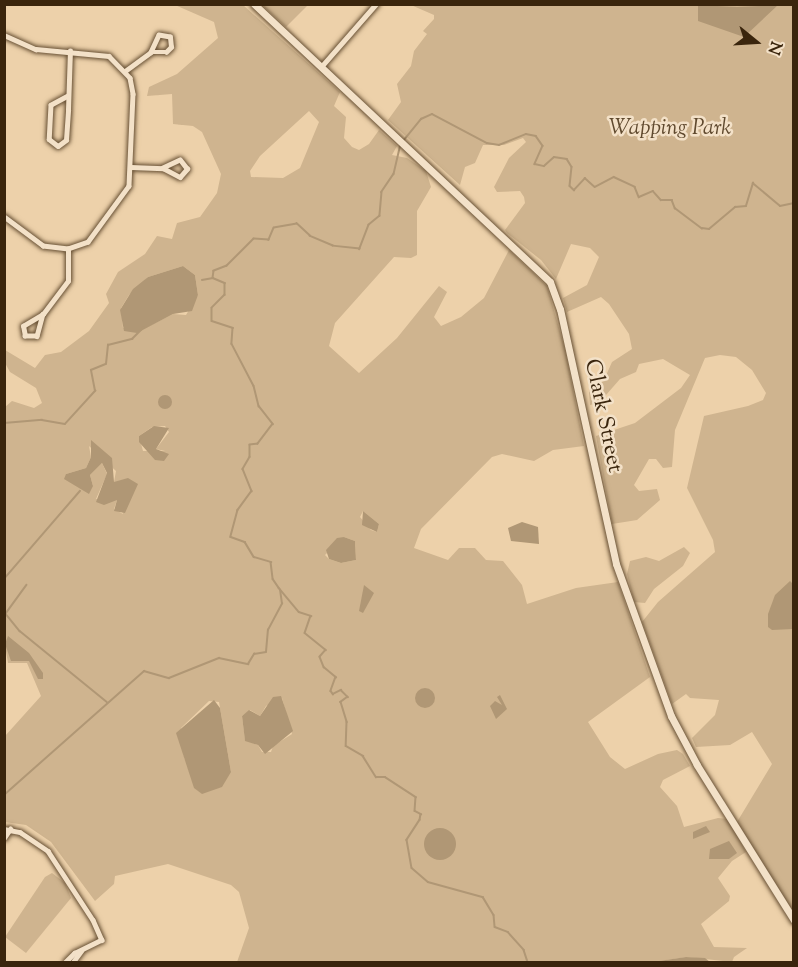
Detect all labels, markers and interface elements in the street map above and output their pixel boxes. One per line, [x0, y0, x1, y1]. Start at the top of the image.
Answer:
north arrow [726, 12, 786, 72]
text: N [761, 38, 787, 57]
park label: Wapping Park [609, 117, 731, 143]
street label: Clark Street [577, 357, 627, 475]

